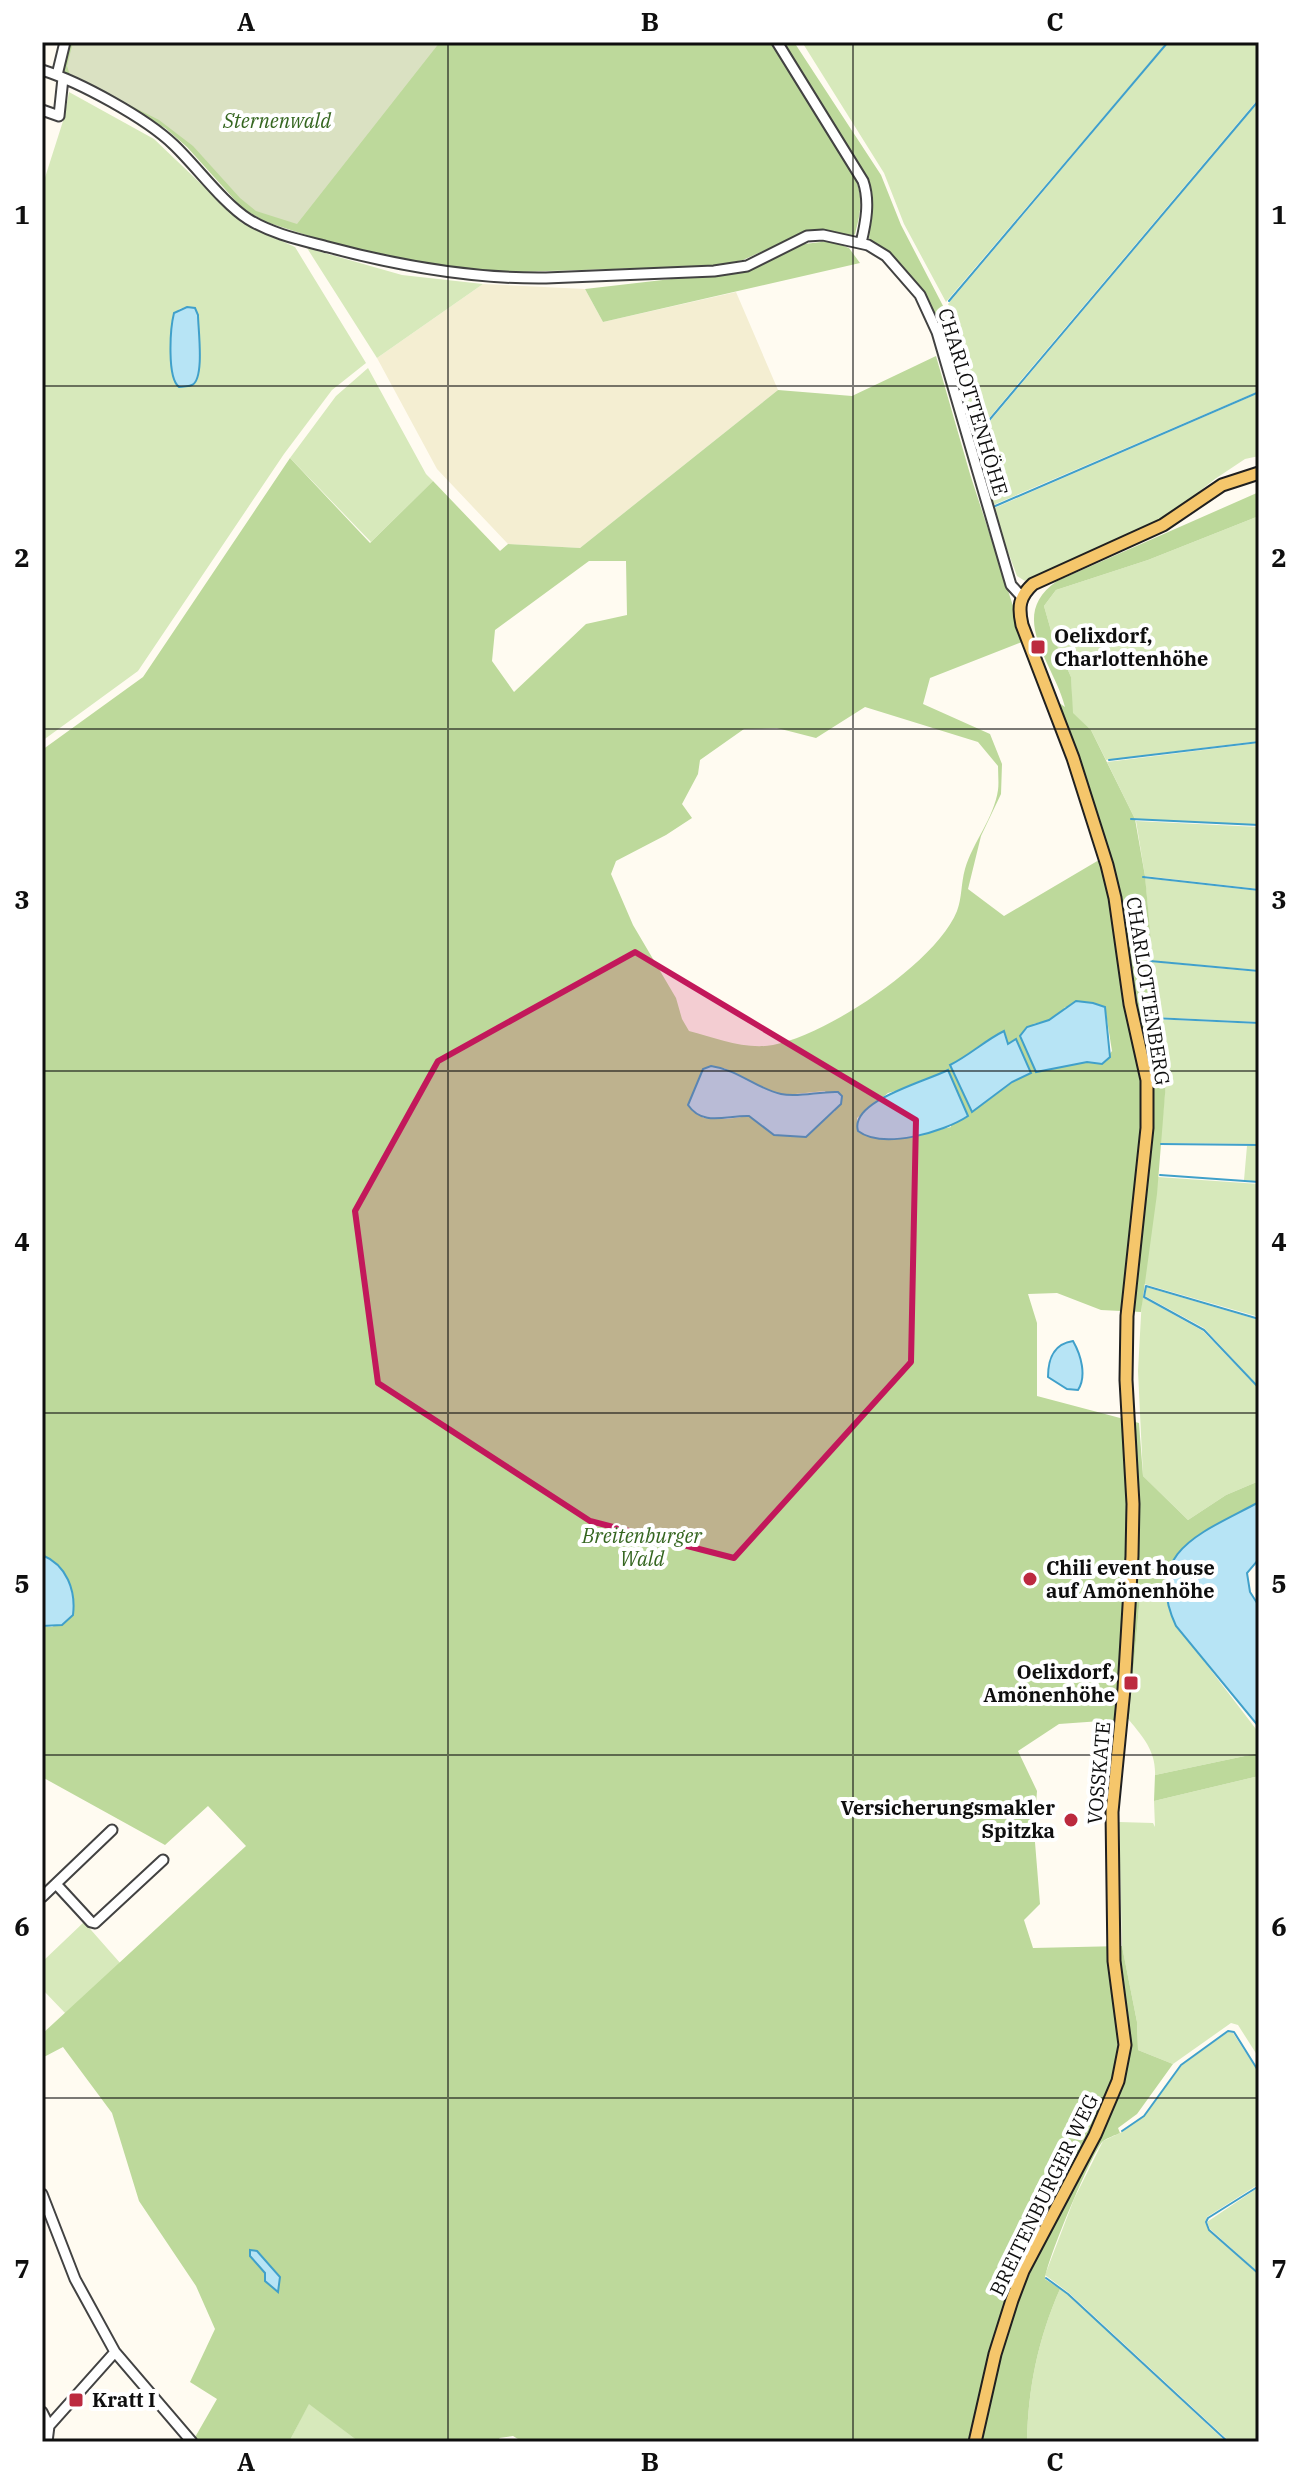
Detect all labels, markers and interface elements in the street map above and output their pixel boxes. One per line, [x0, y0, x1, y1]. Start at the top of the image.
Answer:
text: A [237, 4, 255, 38]
text: B [641, 4, 659, 38]
text: C [1046, 4, 1064, 38]
park label: Sternenwald [222, 107, 332, 134]
text: 1 [14, 197, 30, 231]
text: 1 [1271, 197, 1287, 231]
street label: CHARLOTTENHÖHE [932, 305, 1015, 499]
text: 2 [14, 540, 30, 574]
text: 2 [1271, 540, 1287, 574]
place label: Oelixdorf, Charlottenhöhe [1054, 622, 1208, 672]
marker: Oelixdorf, Charlottenhöhe [1029, 638, 1047, 656]
text: 3 [14, 882, 30, 916]
text: 3 [1271, 882, 1287, 916]
street label: CHARLOTTENBERG [1120, 895, 1177, 1087]
text: 4 [14, 1224, 30, 1258]
text: 4 [1271, 1224, 1287, 1258]
park label: Breitenburger Wald [581, 1522, 703, 1572]
place label: Chili event house auf Amönenhöhe [1046, 1554, 1215, 1604]
text: 5 [14, 1566, 30, 1600]
text: 5 [1271, 1566, 1287, 1600]
marker: Chili event house auf Amönenhöhe [1021, 1570, 1039, 1588]
place label: Oelixdorf, Amönenhöhe [983, 1658, 1115, 1708]
marker: Oelixdorf, Amönenhöhe [1122, 1674, 1140, 1692]
street label: VOSSKATE [1081, 1720, 1116, 1826]
place label: Versicherungsmakler Spitzka [840, 1794, 1055, 1844]
marker: Versicherungsmakler Spitzka [1062, 1811, 1080, 1829]
text: 6 [14, 1909, 30, 1943]
text: 6 [1271, 1909, 1287, 1943]
street label: BREITENBURGER WEG [983, 2089, 1104, 2300]
text: 7 [14, 2251, 30, 2285]
text: 7 [1271, 2251, 1287, 2285]
place label: Kratt I [92, 2386, 156, 2413]
marker: Kratt I [67, 2391, 85, 2409]
text: A [237, 2444, 255, 2478]
text: B [641, 2444, 659, 2478]
text: C [1046, 2444, 1064, 2478]

